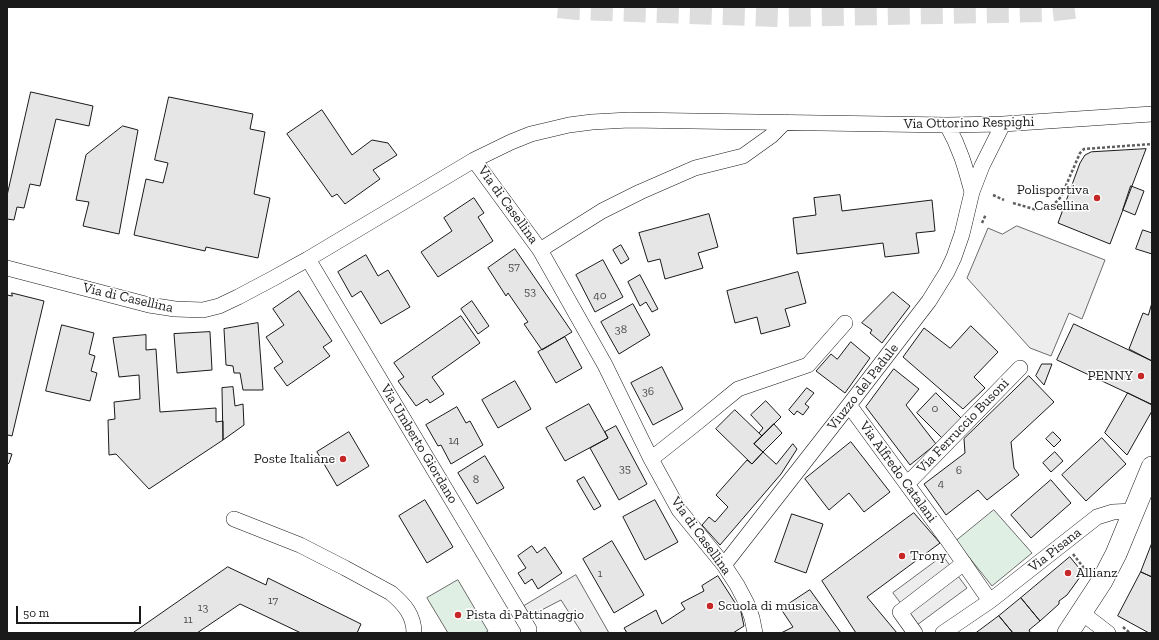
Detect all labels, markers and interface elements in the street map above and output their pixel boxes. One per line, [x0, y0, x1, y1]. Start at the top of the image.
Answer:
street label: Via Ottorino Respighi [903, 113, 1035, 133]
street label: Via di Casellina [474, 163, 542, 247]
place label: Polisportiva Casellina [1017, 182, 1089, 214]
marker: Polisportiva Casellina [1092, 193, 1102, 203]
house number: 57 [508, 260, 520, 274]
street label: Via di Casellina [81, 279, 175, 317]
house number: 53 [524, 285, 536, 299]
house number: 40 [593, 289, 607, 303]
house number: 38 [615, 323, 627, 337]
street label: Viuzzo del Padule [824, 340, 902, 434]
place label: PENNY [1088, 368, 1133, 384]
marker: PENNY [1136, 371, 1146, 381]
street label: Via Ferruccio Busoni [913, 375, 1013, 477]
street label: Via Umberto Giordano [377, 381, 461, 507]
house number: 36 [642, 385, 654, 399]
house number: 0 [932, 402, 938, 416]
street label: Via Alfredo Catalani [856, 418, 940, 526]
house number: 14 [448, 434, 460, 448]
place label: Poste Italiane [254, 451, 335, 467]
marker: Poste Italiane [338, 454, 348, 464]
house number: 35 [619, 462, 631, 476]
house number: 6 [956, 464, 962, 478]
house number: 8 [473, 473, 479, 487]
house number: 4 [938, 477, 944, 491]
street label: Via di Casellina [667, 494, 735, 578]
street label: Via Pisana [1025, 524, 1085, 576]
place label: Trony [910, 548, 946, 564]
marker: Trony [897, 551, 907, 561]
place label: Allianz [1076, 565, 1118, 581]
house number: 1 [598, 567, 602, 581]
marker: Allianz [1063, 568, 1073, 578]
house number: 17 [268, 594, 278, 608]
scale bar [18, 598, 143, 624]
place label: Scuola di musica [718, 598, 819, 614]
house number: 13 [198, 601, 208, 615]
marker: Scuola di musica [705, 601, 715, 611]
text: 50 m [23, 606, 49, 620]
place label: Pista di Pattinaggio [466, 607, 584, 623]
marker: Pista di Pattinaggio [453, 610, 463, 620]
house number: 11 [183, 613, 193, 627]

